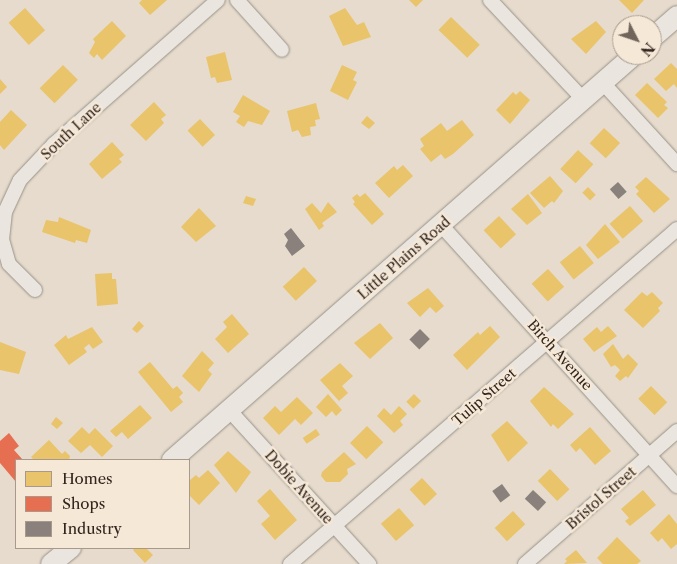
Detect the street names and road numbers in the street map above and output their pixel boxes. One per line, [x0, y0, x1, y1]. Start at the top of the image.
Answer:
street label: South Lane [37, 99, 105, 163]
street label: Little Plains Road [354, 213, 454, 303]
street label: Birch Avenue [524, 316, 596, 394]
street label: Tulip Street [449, 365, 519, 429]
street label: Dobie Avenue [261, 446, 337, 528]
street label: Bristol Street [563, 463, 639, 533]

